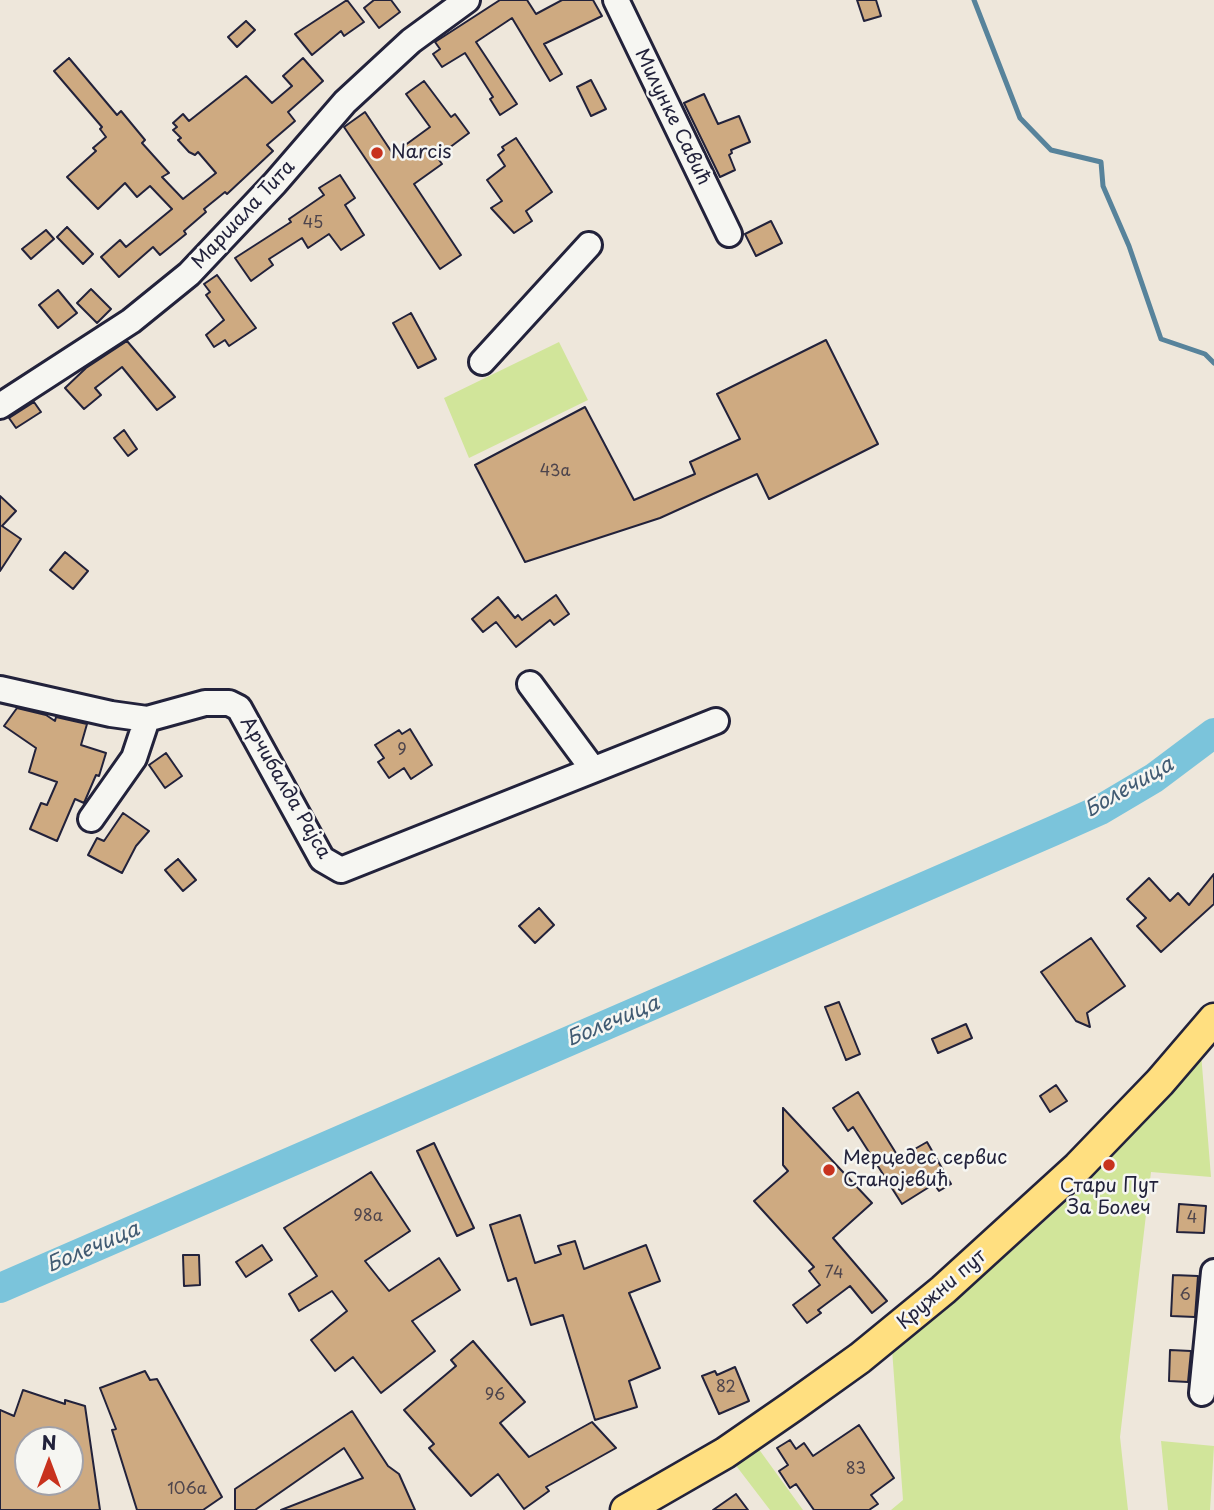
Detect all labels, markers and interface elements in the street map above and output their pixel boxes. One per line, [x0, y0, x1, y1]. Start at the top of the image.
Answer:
street label: Милунке Савић [629, 45, 715, 189]
place label: Narcis [391, 142, 451, 164]
marker: Narcis [369, 145, 385, 161]
street label: Маршала Тита [188, 156, 300, 274]
house number: 45 [303, 214, 323, 234]
house number: 43a [540, 462, 570, 482]
street label: Арчибалда Рајса [235, 713, 335, 863]
house number: 9 [397, 741, 407, 761]
water label: Болечица [1080, 752, 1178, 824]
water label: Болечица [563, 991, 663, 1053]
place label: Мерцедес сервис Станојевић [843, 1148, 1007, 1192]
marker: Стари Пут За Болеч [1101, 1157, 1117, 1173]
marker: Мерцедес сервис Станојевић [821, 1162, 837, 1178]
place label: Стари Пут За Болеч [1060, 1176, 1158, 1220]
house number: 98a [353, 1207, 383, 1227]
house number: 4 [1187, 1209, 1197, 1229]
water label: Болечица [43, 1217, 143, 1279]
street label: Кружни пут [893, 1245, 991, 1335]
house number: 74 [825, 1264, 843, 1284]
house number: 6 [1179, 1286, 1191, 1306]
house number: 82 [716, 1378, 736, 1398]
house number: 96 [485, 1386, 505, 1406]
north arrow [14, 1426, 84, 1496]
text: N [41, 1428, 57, 1456]
house number: 83 [846, 1460, 866, 1480]
house number: 106a [167, 1480, 207, 1500]

